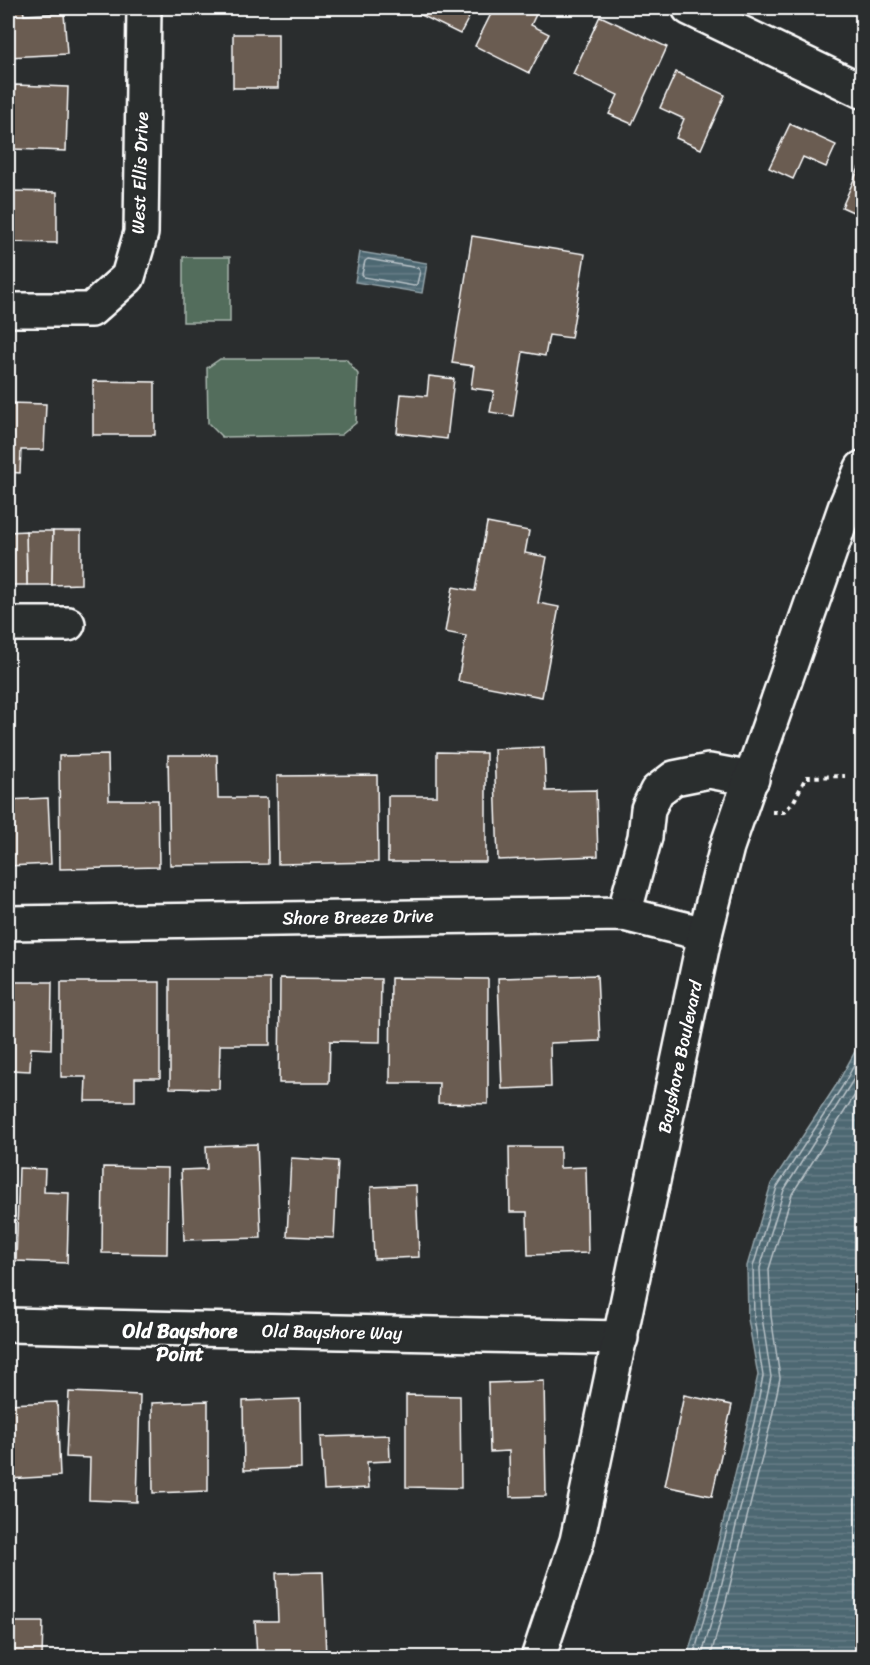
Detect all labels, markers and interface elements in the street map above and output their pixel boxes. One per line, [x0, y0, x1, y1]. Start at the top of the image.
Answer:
street label: West Ellis Drive [122, 111, 158, 235]
street label: Shore Breeze Drive [282, 900, 434, 934]
street label: Bayshore Boulevard [648, 976, 712, 1136]
district label: Old Bayshore Point [123, 1314, 238, 1372]
street label: Old Bayshore Way [262, 1315, 403, 1349]

